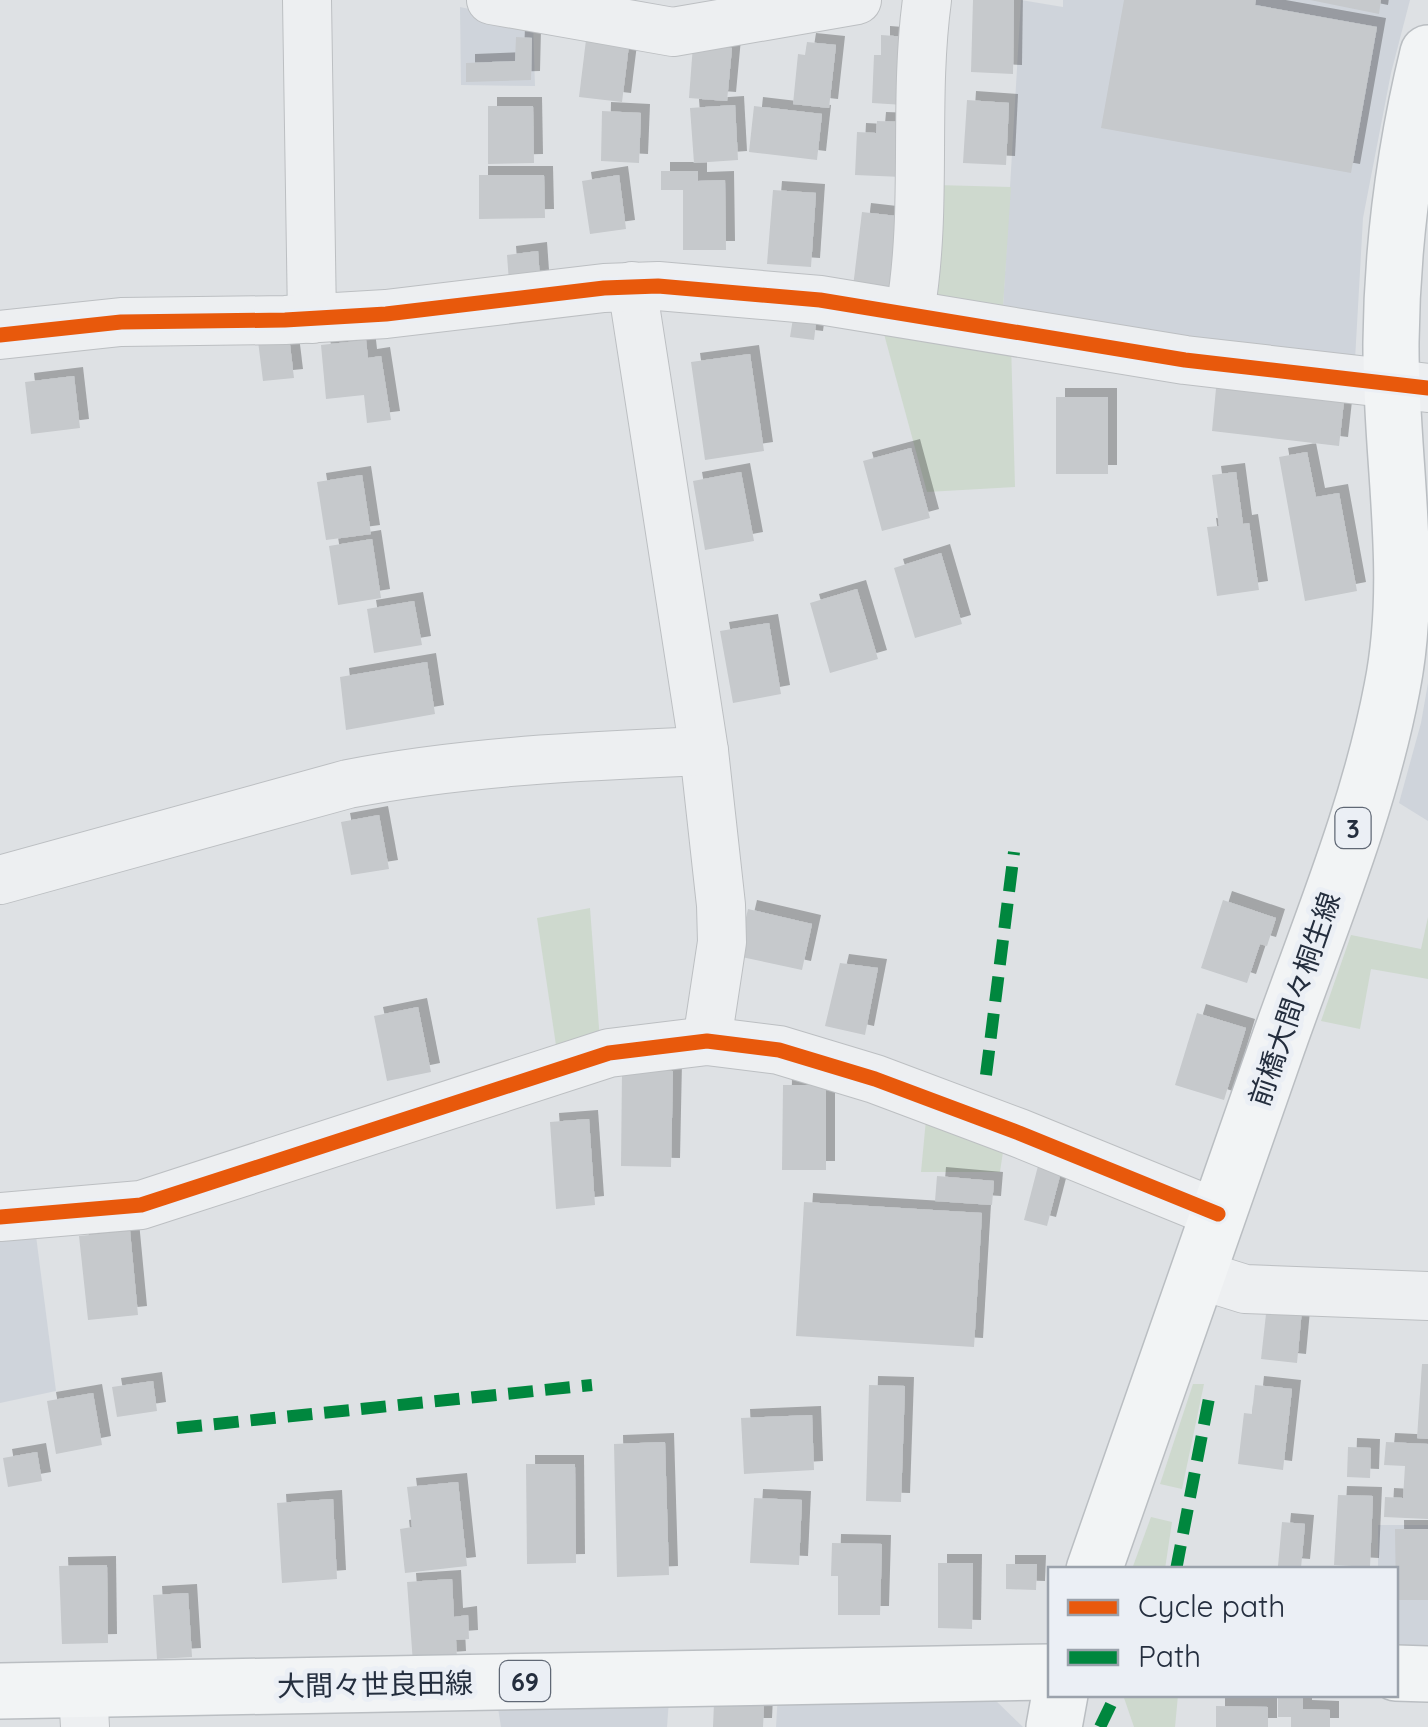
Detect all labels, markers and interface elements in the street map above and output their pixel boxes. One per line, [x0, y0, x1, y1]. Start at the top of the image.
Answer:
road number: 3 [1336, 808, 1370, 848]
street label: 前橋大間々桐生線 [1241, 887, 1347, 1111]
legend [1048, 1567, 1398, 1697]
text: Cycle path [1138, 1587, 1285, 1625]
text: Path [1138, 1637, 1201, 1675]
road number: 69 [500, 1661, 550, 1701]
street label: 大間々世良田線 [277, 1665, 473, 1703]

